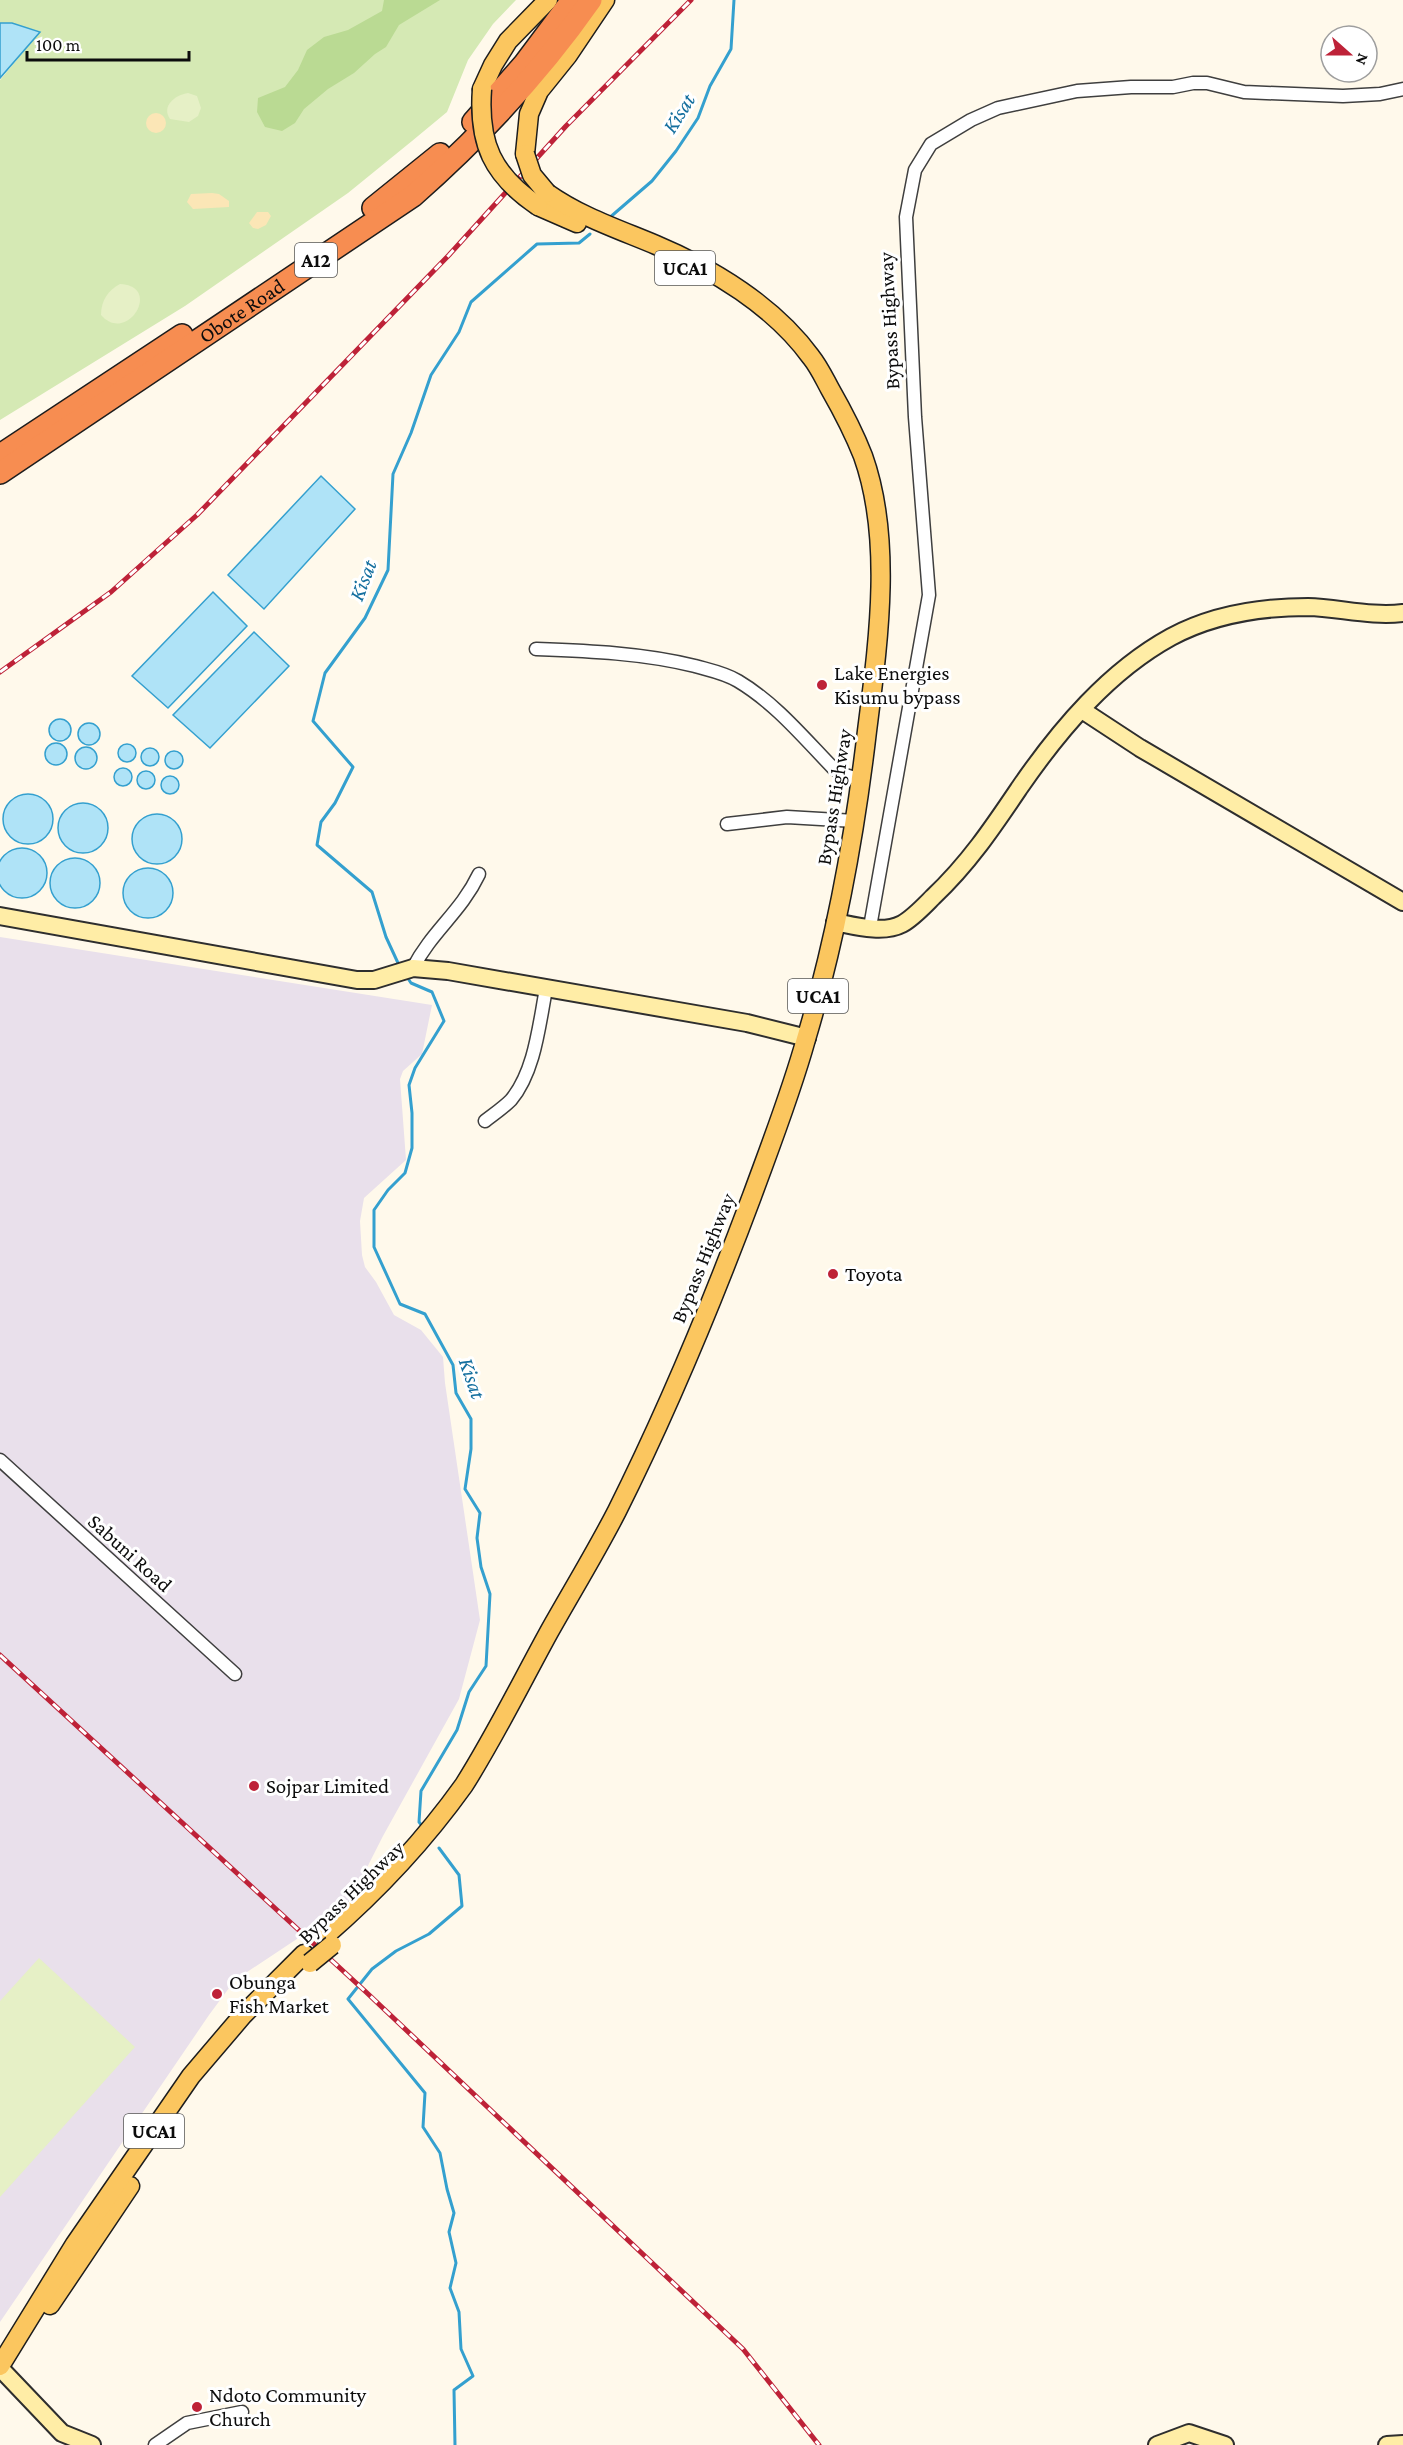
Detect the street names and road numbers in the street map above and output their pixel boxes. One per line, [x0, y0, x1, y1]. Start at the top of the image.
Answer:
road number: A12 [295, 243, 337, 277]
road number: UCA1 [655, 251, 715, 285]
street label: Bypass Highway [873, 251, 905, 390]
street label: Obote Road [194, 274, 289, 348]
street label: Bypass Highway [811, 727, 857, 867]
road number: UCA1 [788, 979, 848, 1013]
street label: Bypass Highway [666, 1189, 740, 1326]
street label: Sabuni Road [83, 1509, 177, 1597]
street label: Bypass Highway [293, 1835, 409, 1948]
road number: UCA1 [124, 2114, 184, 2148]

